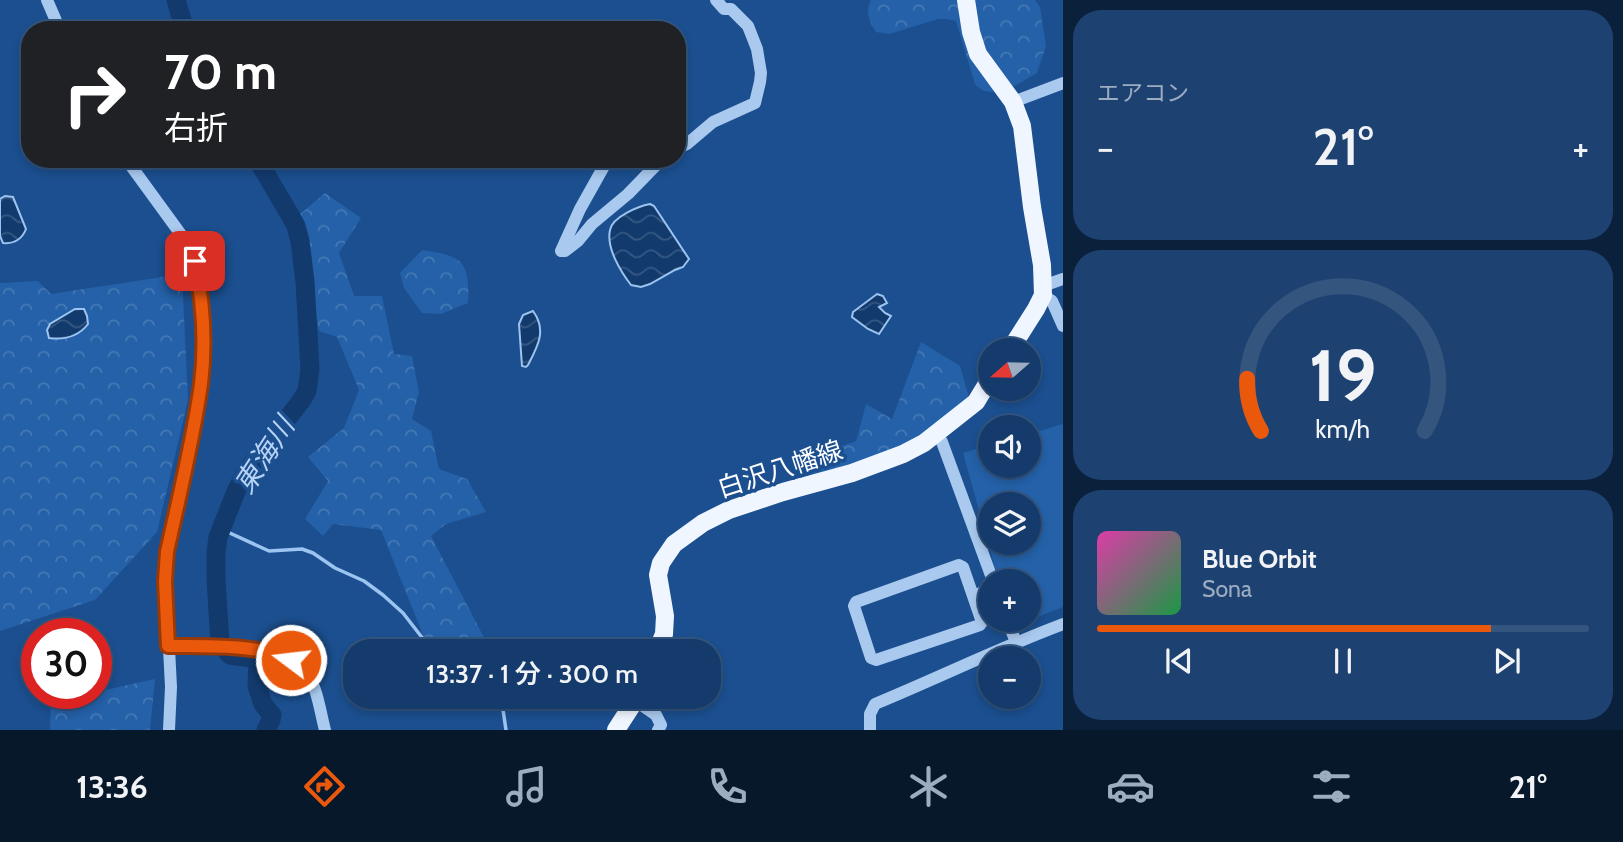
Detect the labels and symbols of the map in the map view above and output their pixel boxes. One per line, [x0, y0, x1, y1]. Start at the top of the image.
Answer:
pin [165, 231, 225, 291]
north arrow [978, 338, 1041, 401]
water label: 東海川 [227, 408, 303, 499]
street label: 白沢八幡線 [713, 434, 847, 504]
speed limit sign: 30 [21, 618, 112, 709]
position arrow [254, 623, 328, 697]

